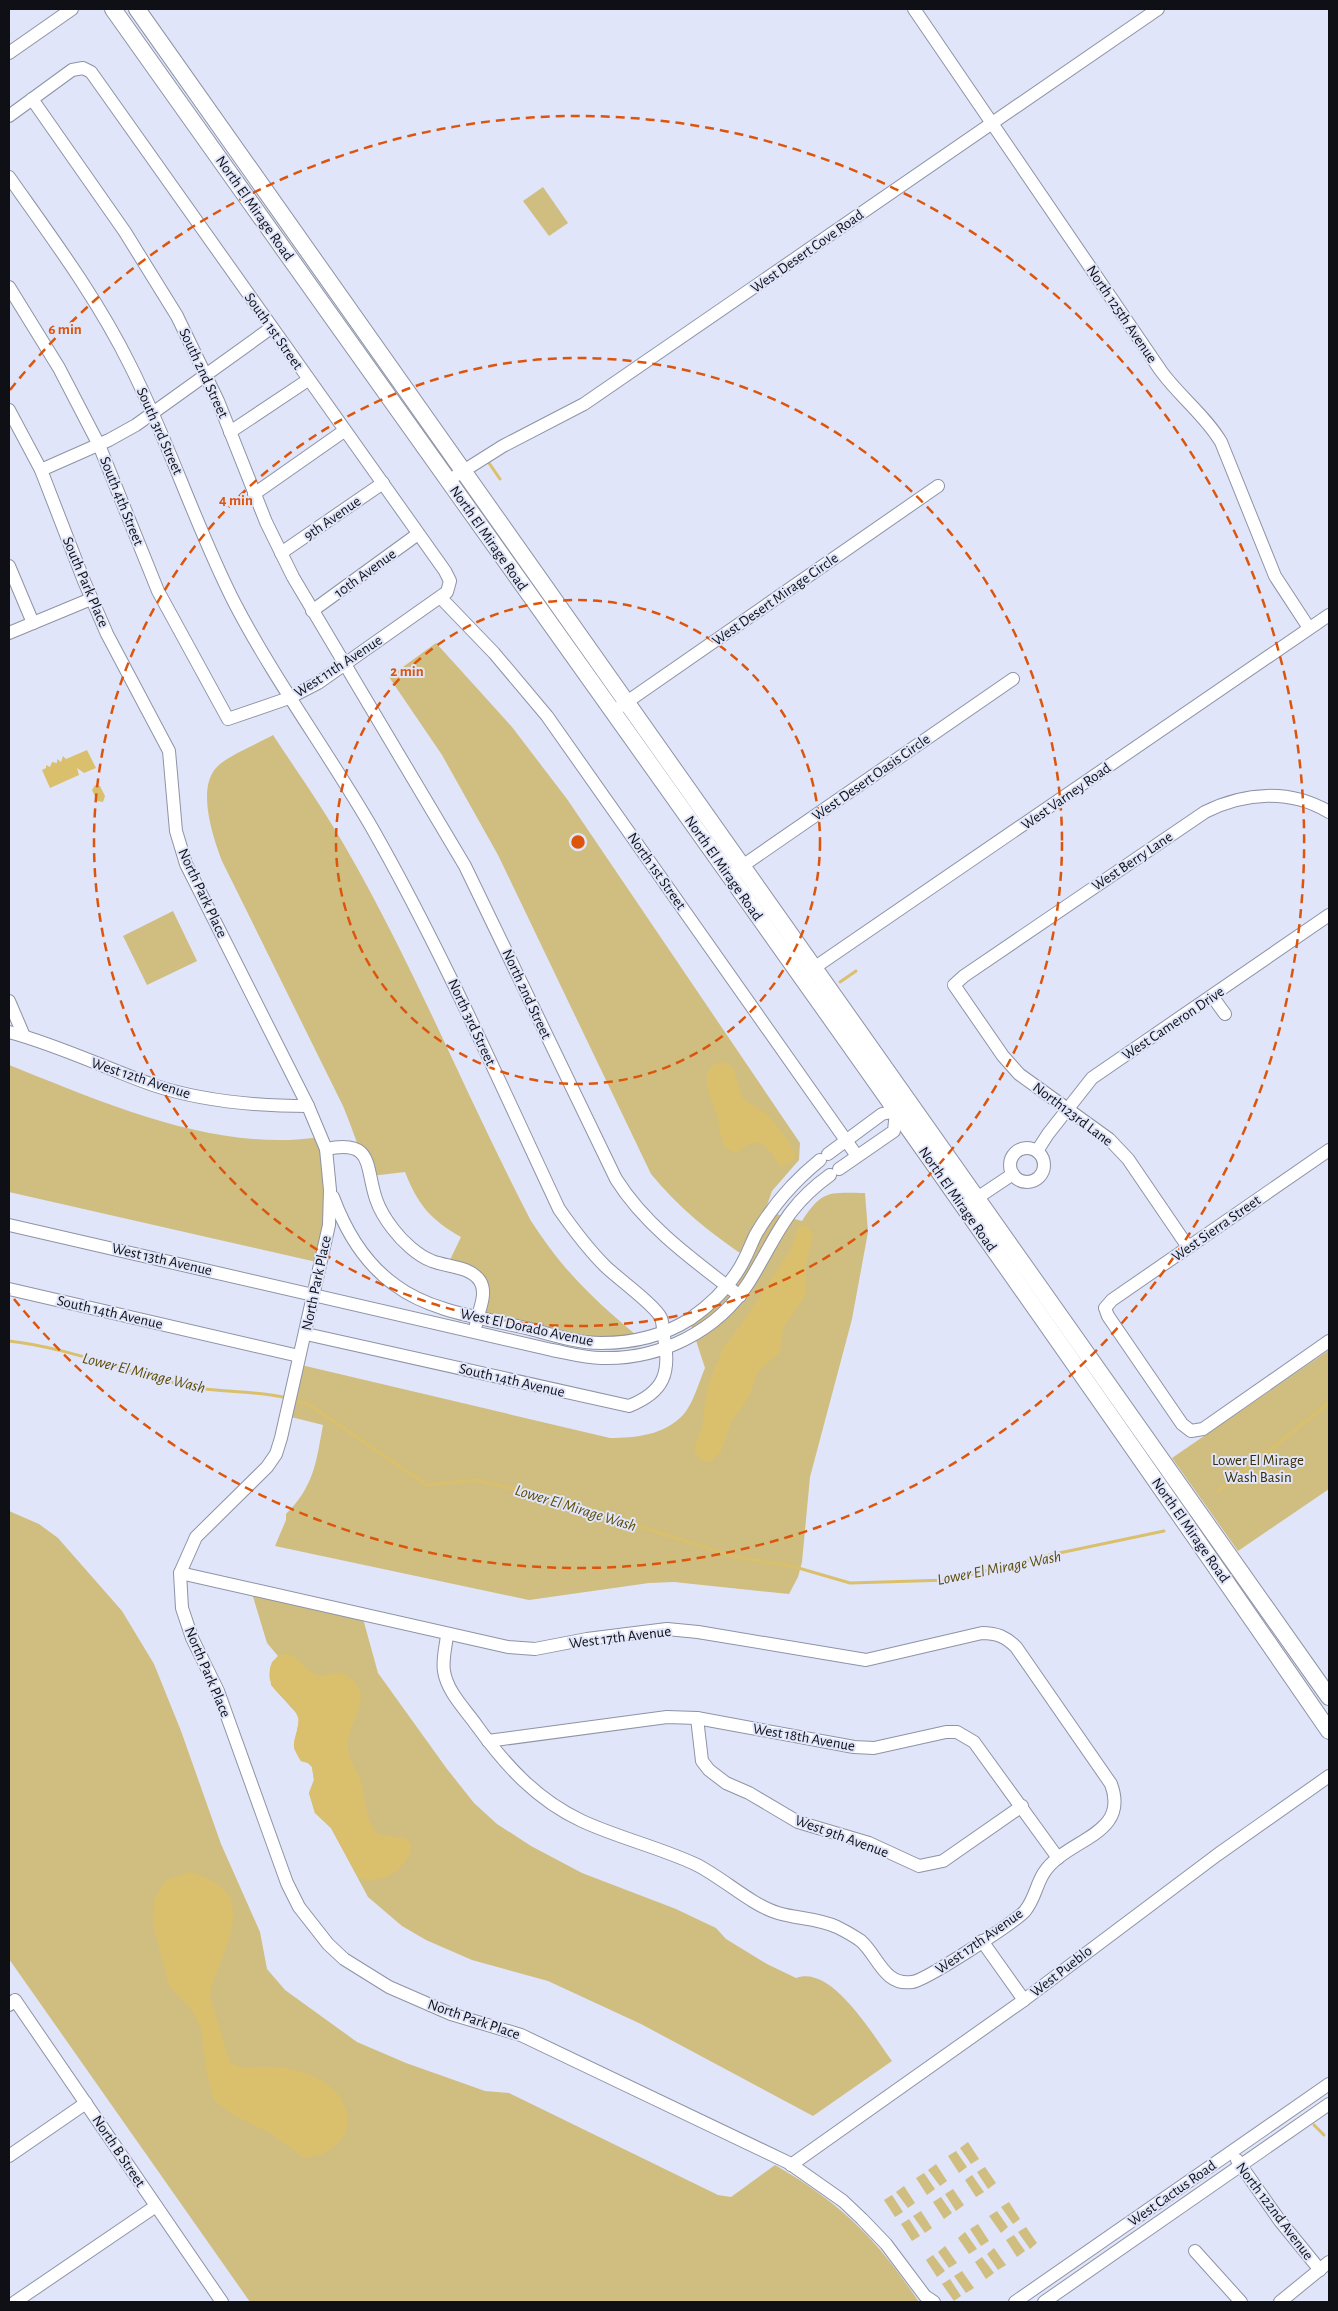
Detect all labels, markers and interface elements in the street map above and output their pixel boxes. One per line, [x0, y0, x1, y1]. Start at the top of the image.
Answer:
street label: North El Mirage Road [213, 153, 296, 264]
street label: West Desert Cove Road [748, 207, 867, 296]
street label: North 125th Avenue [1083, 263, 1160, 366]
street label: South 1st Street [242, 290, 306, 373]
text: 6 min [48, 322, 82, 337]
street label: South 2nd Street [176, 326, 231, 421]
street label: South 3rd Street [134, 385, 185, 477]
street label: South 4th Street [97, 455, 146, 548]
street label: North El Mirage Road [447, 483, 530, 594]
text: 4 min [219, 493, 253, 508]
street label: 9th Avenue [301, 493, 364, 543]
street label: South Park Place [60, 535, 111, 630]
street label: 10th Avenue [332, 546, 399, 601]
street label: West Desert Mirage Circle [710, 550, 841, 649]
street label: West 11th Avenue [292, 632, 385, 700]
text: 2 min [390, 664, 424, 679]
street label: West Desert Oasis Circle [810, 731, 933, 824]
street label: West Varney Road [1019, 760, 1114, 833]
street label: North El Mirage Road [682, 813, 765, 924]
street label: West Berry Lane [1089, 829, 1175, 894]
street label: North 1st Street [625, 830, 689, 913]
centre of rings [569, 833, 587, 851]
street label: North Park Place [175, 846, 230, 940]
street label: North 2nd Street [499, 947, 554, 1042]
street label: North 3rd Street [445, 977, 498, 1068]
street label: West Cameron Drive [1120, 984, 1227, 1063]
street label: West 12th Avenue [89, 1055, 192, 1102]
street label: North123rd Lane [1030, 1080, 1115, 1149]
street label: North El Mirage Road [916, 1144, 999, 1255]
street label: West Sierra Street [1169, 1192, 1263, 1264]
street label: North Park Place [299, 1234, 334, 1332]
street label: West 13th Avenue [110, 1241, 214, 1278]
street label: South 14th Avenue [56, 1293, 164, 1332]
street label: West El Dorado Avenue [459, 1306, 595, 1349]
water label: Lower El Mirage Wash [81, 1350, 207, 1396]
street label: South 14th Avenue [458, 1361, 566, 1400]
park label: Lower El Mirage Wash Basin [1212, 1453, 1304, 1485]
street label: North El Mirage Road [1149, 1475, 1232, 1586]
water label: Lower El Mirage Wash [513, 1482, 638, 1534]
water label: Lower El Mirage Wash [936, 1548, 1063, 1588]
street label: West 17th Avenue [568, 1624, 672, 1651]
street label: North Park Place [182, 1625, 233, 1720]
street label: West 18th Avenue [752, 1721, 856, 1754]
street label: West 9th Avenue [793, 1813, 891, 1860]
street label: West 17th Avenue [933, 1906, 1026, 1977]
street label: West Pueblo [1028, 1943, 1095, 2000]
street label: North Park Place [426, 1997, 522, 2042]
street label: North B Street [89, 2113, 148, 2190]
street label: West Cactus Road [1126, 2158, 1219, 2229]
street label: North 122nd Avenue [1233, 2160, 1316, 2263]

